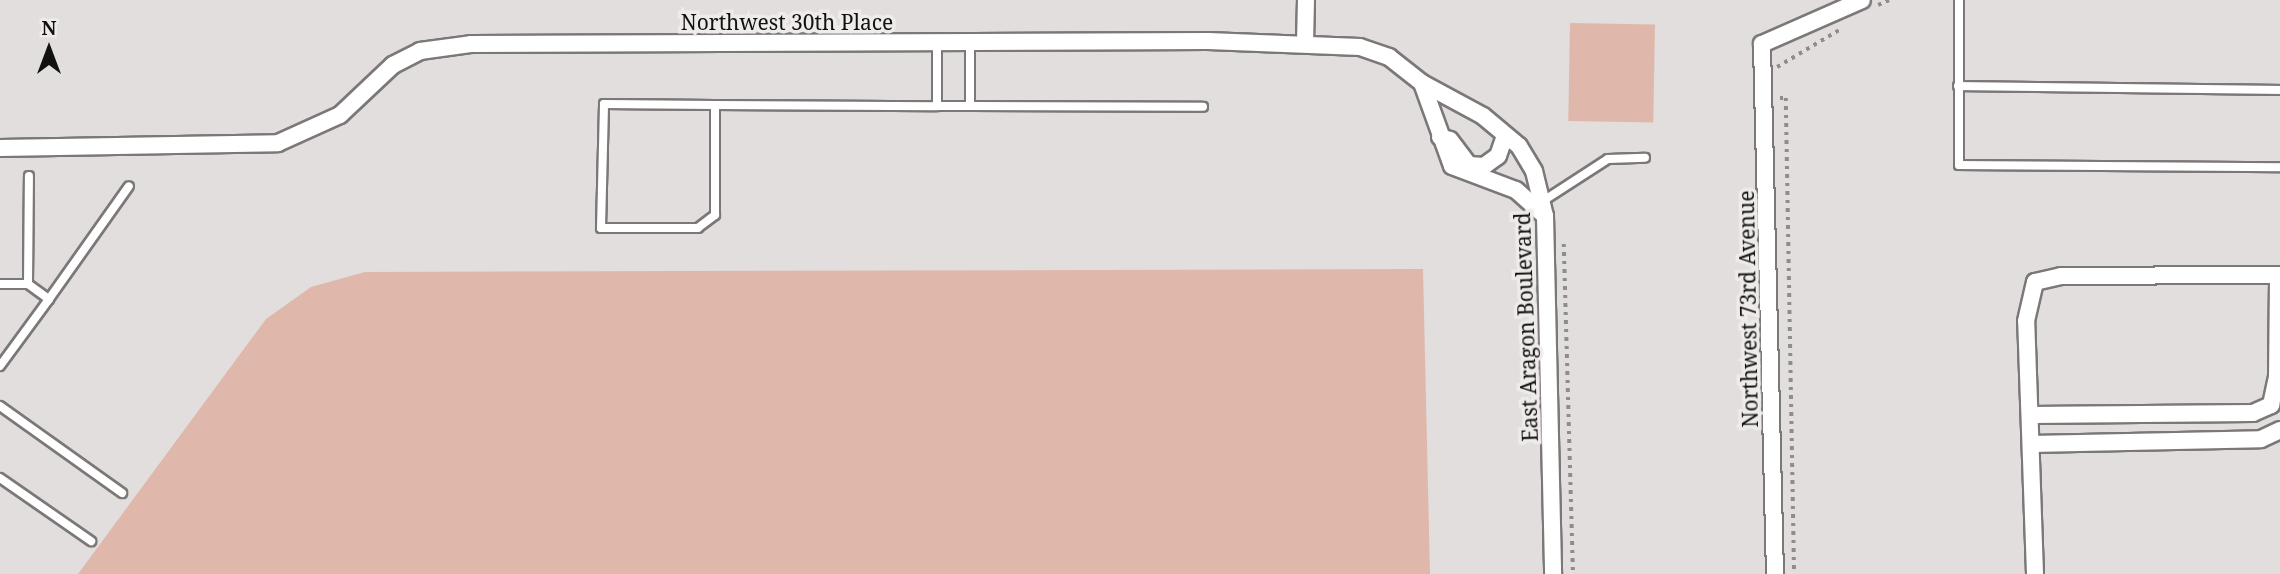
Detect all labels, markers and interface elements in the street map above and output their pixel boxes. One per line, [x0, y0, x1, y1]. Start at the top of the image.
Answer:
street label: Northwest 30th Place [681, 9, 893, 35]
north arrow [14, 14, 84, 84]
text: N [42, 15, 56, 41]
street label: Northwest 73rd Avenue [1733, 190, 1763, 428]
street label: East Aragon Boulevard [1509, 212, 1543, 442]

